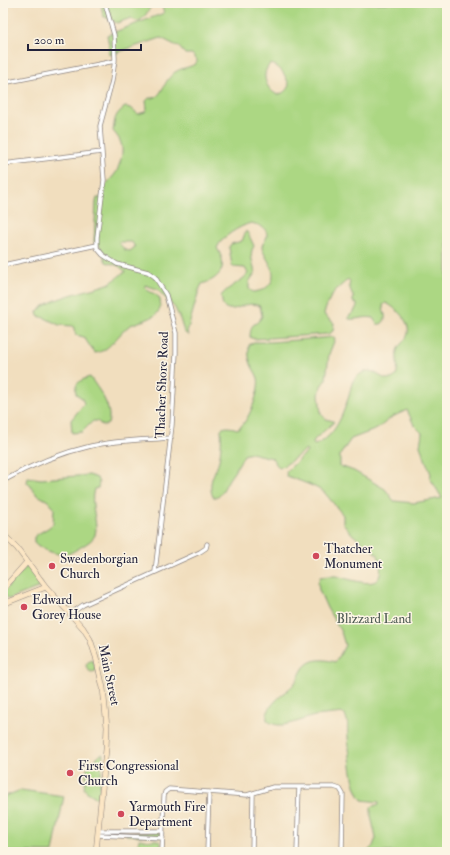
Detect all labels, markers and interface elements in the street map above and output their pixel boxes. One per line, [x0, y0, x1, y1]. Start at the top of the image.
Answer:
scale bar [28, 26, 141, 52]
text: 200 m [34, 33, 65, 48]
street label: Thacher Shore Road [152, 330, 172, 439]
place label: Thatcher Monument [324, 541, 382, 572]
place label: Swedenborgian Church [60, 551, 139, 582]
marker: Thatcher Monument [311, 551, 321, 561]
marker: Swedenborgian Church [47, 561, 57, 571]
place label: Edward Gorey House [32, 592, 102, 624]
marker: Edward Gorey House [19, 602, 29, 612]
park label: Blizzard Land [337, 611, 412, 627]
street label: Main Street [95, 643, 123, 707]
place label: First Congressional Church [78, 758, 179, 789]
marker: First Congressional Church [65, 768, 75, 778]
place label: Yarmouth Fire Department [129, 799, 206, 831]
marker: Yarmouth Fire Department [116, 809, 126, 819]

